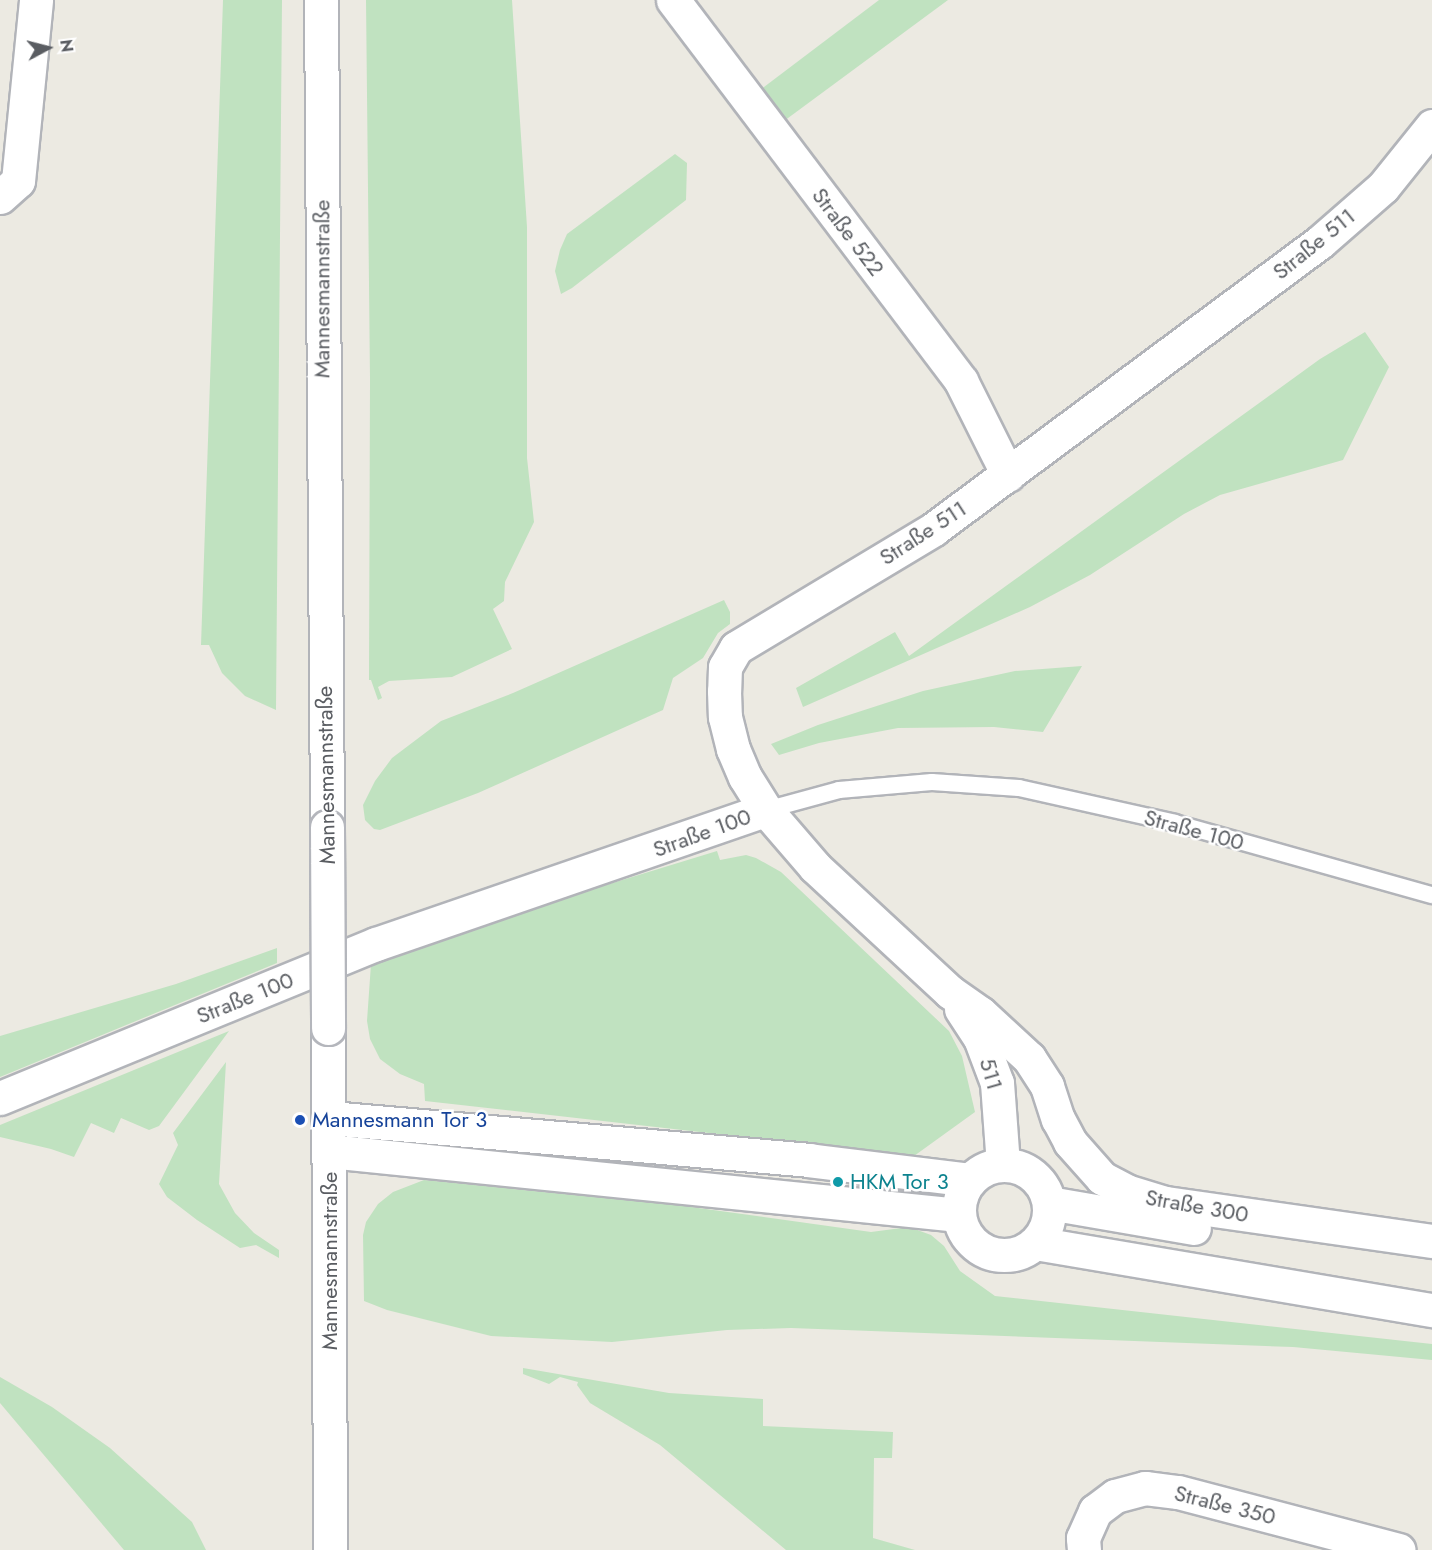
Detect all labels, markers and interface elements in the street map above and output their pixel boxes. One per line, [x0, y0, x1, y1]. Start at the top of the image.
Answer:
north arrow [18, 18, 78, 78]
text: N [54, 38, 79, 53]
street label: Straße 522 [806, 183, 890, 281]
street label: Mannesmannstraße [309, 200, 335, 378]
street label: Straße 511 [1268, 203, 1360, 285]
street label: Straße 511 [875, 495, 971, 571]
street label: Mannesmannstraße [311, 685, 341, 865]
street label: Straße 100 [650, 803, 754, 863]
street label: Straße 100 [1141, 804, 1247, 856]
street label: Straße 100 [193, 967, 297, 1029]
street label: 511 [974, 1055, 1008, 1093]
place label: Mannesmann Tor 3 [312, 1107, 487, 1133]
marker: Mannesmann Tor 3 [293, 1113, 307, 1127]
place label: HKM Tor 3 [850, 1169, 949, 1195]
street label: Mannesmannstraße [317, 1172, 343, 1350]
marker: HKM Tor 3 [831, 1175, 845, 1189]
street label: Straße 300 [1143, 1184, 1251, 1228]
street label: Straße 350 [1172, 1480, 1278, 1530]

